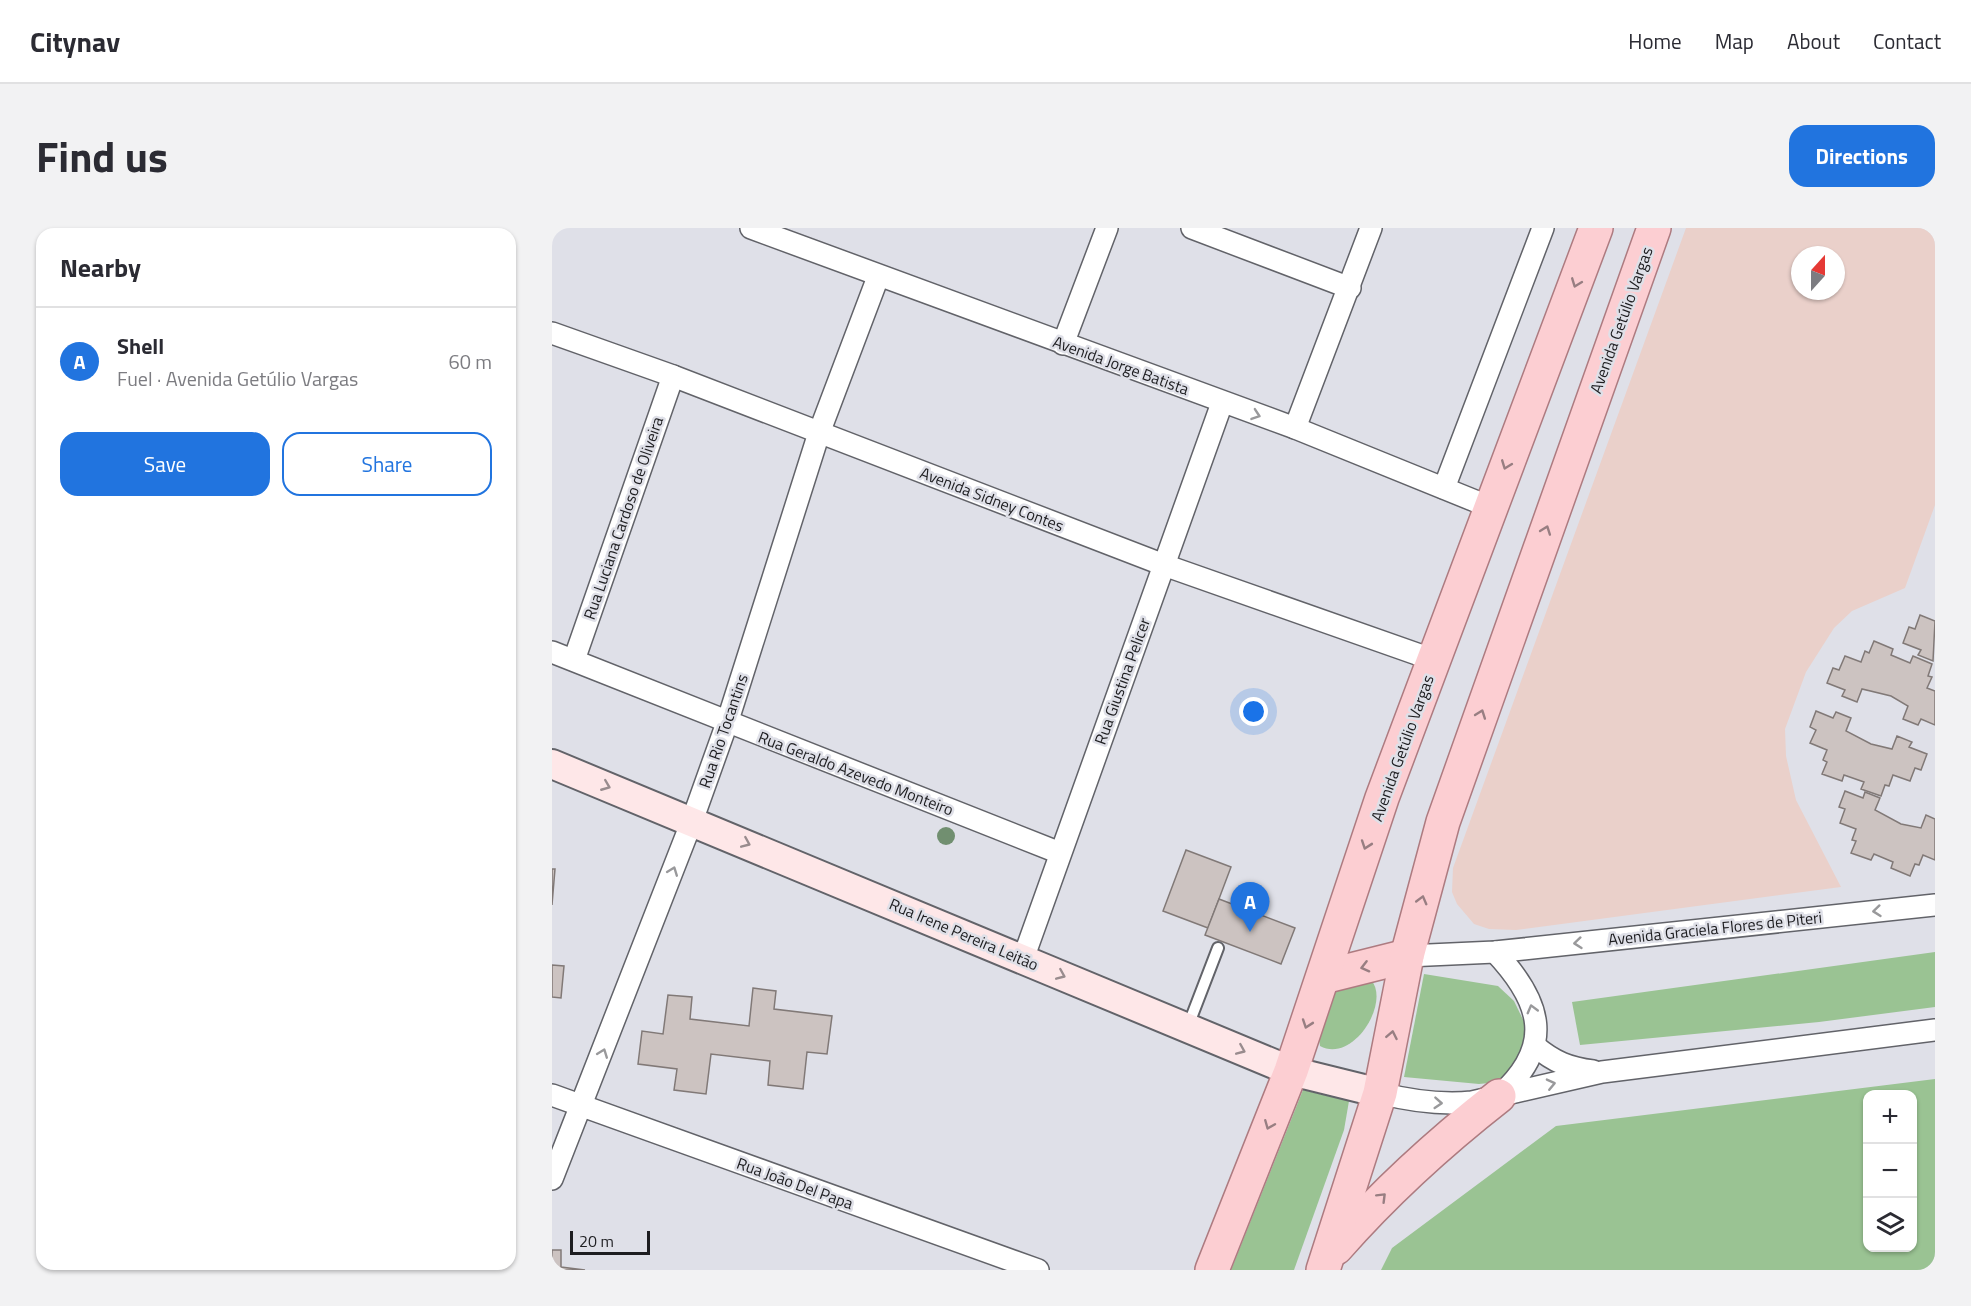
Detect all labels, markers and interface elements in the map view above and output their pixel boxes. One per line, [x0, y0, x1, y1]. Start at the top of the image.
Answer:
text: Citynav [30, 20, 120, 63]
text: Home [1628, 25, 1682, 57]
text: Map [1715, 25, 1754, 57]
text: About [1787, 25, 1840, 57]
text: Contact [1873, 25, 1941, 57]
text: Find us [36, 124, 168, 188]
button: Directions [1789, 125, 1935, 187]
street label: Avenida Getúlio Vargas [1583, 243, 1659, 397]
north arrow [1791, 246, 1845, 300]
text: Nearby [60, 248, 141, 287]
one-way arrow [1570, 277, 1583, 288]
text: Shell [117, 329, 164, 363]
street label: Avenida Jorge Batista [1050, 329, 1192, 401]
text: A [73, 346, 86, 377]
text: 60 m [448, 346, 492, 377]
text: Fuel · Avenida Getúlio Vargas [117, 363, 358, 394]
one-way arrow [1250, 407, 1261, 420]
street label: Rua Luciana Cardoso de Oliveira [577, 413, 669, 623]
button: Save [60, 432, 270, 496]
button: Share [282, 432, 492, 496]
one-way arrow [1501, 459, 1514, 470]
street label: Avenida Sidney Contes [917, 461, 1067, 537]
one-way arrow [1539, 525, 1552, 536]
street label: Rua Giustina Pelicer [1088, 614, 1156, 748]
street label: Rua Rio Tocantins [692, 671, 754, 791]
street label: Avenida Getúlio Vargas [1364, 671, 1440, 825]
your location [1239, 697, 1268, 726]
one-way arrow [1474, 709, 1487, 720]
street label: Rua Geraldo Azevedo Monteiro [755, 725, 957, 821]
one-way arrow [600, 779, 611, 791]
one-way arrow [739, 836, 750, 848]
one-way arrow [1361, 839, 1374, 850]
one-way arrow [665, 866, 678, 876]
pin: A [1230, 882, 1270, 932]
street label: Rua Irene Pereira Leitão [886, 892, 1042, 976]
one-way arrow [1415, 895, 1427, 906]
one-way arrow [1872, 904, 1881, 917]
street label: Avenida Graciela Flores de Piteri [1607, 905, 1823, 951]
one-way arrow [1574, 936, 1583, 948]
one-way arrow [1360, 959, 1370, 972]
one-way arrow [1055, 968, 1066, 980]
one-way arrow [1527, 1004, 1540, 1014]
one-way arrow [1301, 1018, 1314, 1029]
one-way arrow [1384, 1031, 1397, 1041]
one-way arrow [1235, 1043, 1246, 1055]
one-way arrow [596, 1048, 608, 1059]
one-way arrow [1546, 1079, 1556, 1092]
map controls [1863, 1090, 1917, 1252]
button: + [1863, 1090, 1917, 1144]
one-way arrow [1433, 1096, 1442, 1109]
one-way arrow [1264, 1119, 1276, 1130]
button: − [1863, 1144, 1917, 1198]
street label: Rua João Del Papa [733, 1151, 857, 1215]
one-way arrow [1375, 1193, 1385, 1204]
button: layers [1863, 1198, 1917, 1252]
scale bar [570, 1228, 650, 1256]
text: 20 m [579, 1229, 614, 1253]

